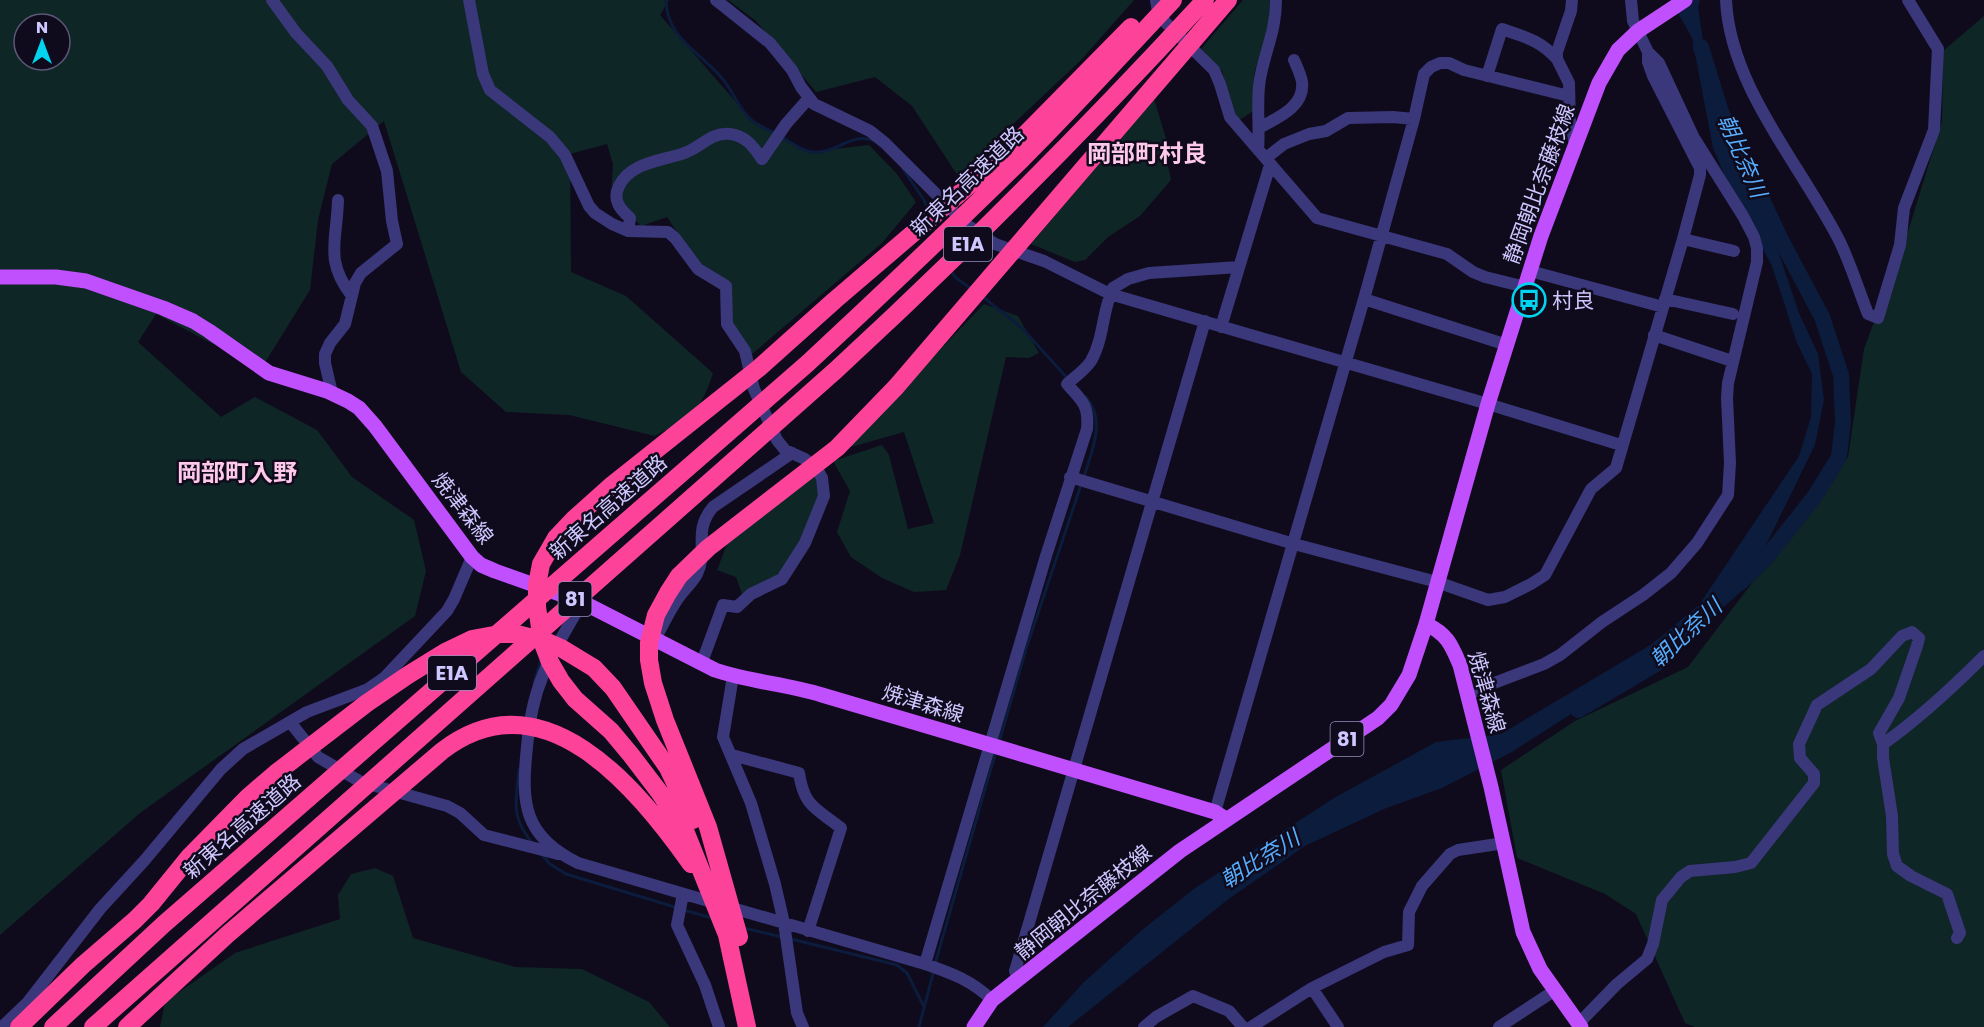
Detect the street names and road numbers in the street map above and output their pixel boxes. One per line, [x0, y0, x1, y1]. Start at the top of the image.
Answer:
street label: 静岡朝比奈藤枝線 [1497, 100, 1581, 268]
street label: 新東名高速道路 [904, 120, 1030, 242]
road number: E1A [944, 227, 992, 261]
street label: 新東名高速道路 [543, 448, 673, 566]
street label: 焼津森線 [426, 466, 500, 550]
road number: 81 [558, 582, 592, 616]
street label: 焼津森線 [1461, 648, 1513, 736]
road number: E1A [428, 656, 476, 690]
street label: 焼津森線 [879, 677, 967, 729]
road number: 81 [1330, 722, 1364, 756]
street label: 新東名高速道路 [177, 767, 307, 885]
street label: 静岡朝比奈藤枝線 [1009, 838, 1157, 966]

